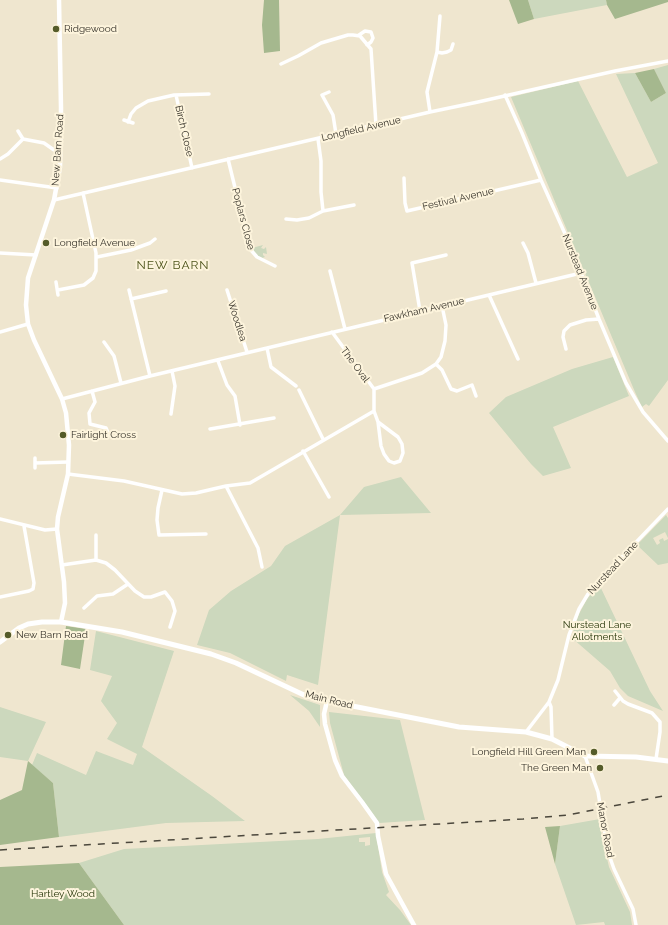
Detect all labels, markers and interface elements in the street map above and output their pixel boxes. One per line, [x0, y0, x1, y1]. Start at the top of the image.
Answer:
place label: Ridgewood [64, 23, 117, 35]
marker: Ridgewood [51, 24, 61, 34]
street label: Birch Close [172, 104, 196, 158]
street label: New Barn Road [50, 114, 66, 186]
street label: Longfield Avenue [320, 114, 402, 144]
street label: Festival Avenue [421, 185, 495, 213]
street label: Poplars Close [229, 187, 257, 251]
street label: Nurstead Avenue [559, 232, 601, 312]
place label: Longfield Avenue [54, 237, 135, 249]
marker: Longfield Avenue [41, 238, 51, 248]
district label: NEW BARN [136, 258, 210, 272]
street label: Fawkham Avenue [383, 295, 465, 325]
street label: Woodlea [225, 299, 249, 343]
street label: The Oval [338, 345, 372, 385]
place label: Fairlight Cross [71, 429, 136, 441]
marker: Fairlight Cross [58, 430, 68, 440]
street label: Nurstead Lane [585, 539, 641, 597]
park label: Nurstead Lane Allotments [563, 619, 631, 642]
place label: New Barn Road [16, 629, 88, 641]
marker: New Barn Road [3, 630, 13, 640]
street label: Main Road [304, 688, 354, 712]
place label: Longfield Hill Green Man [472, 746, 586, 758]
marker: Longfield Hill Green Man [589, 747, 599, 757]
place label: The Green Man [521, 762, 592, 774]
marker: The Green Man [595, 763, 605, 773]
street label: Manor Road [594, 801, 616, 859]
park label: Hartley Wood [31, 888, 95, 900]

